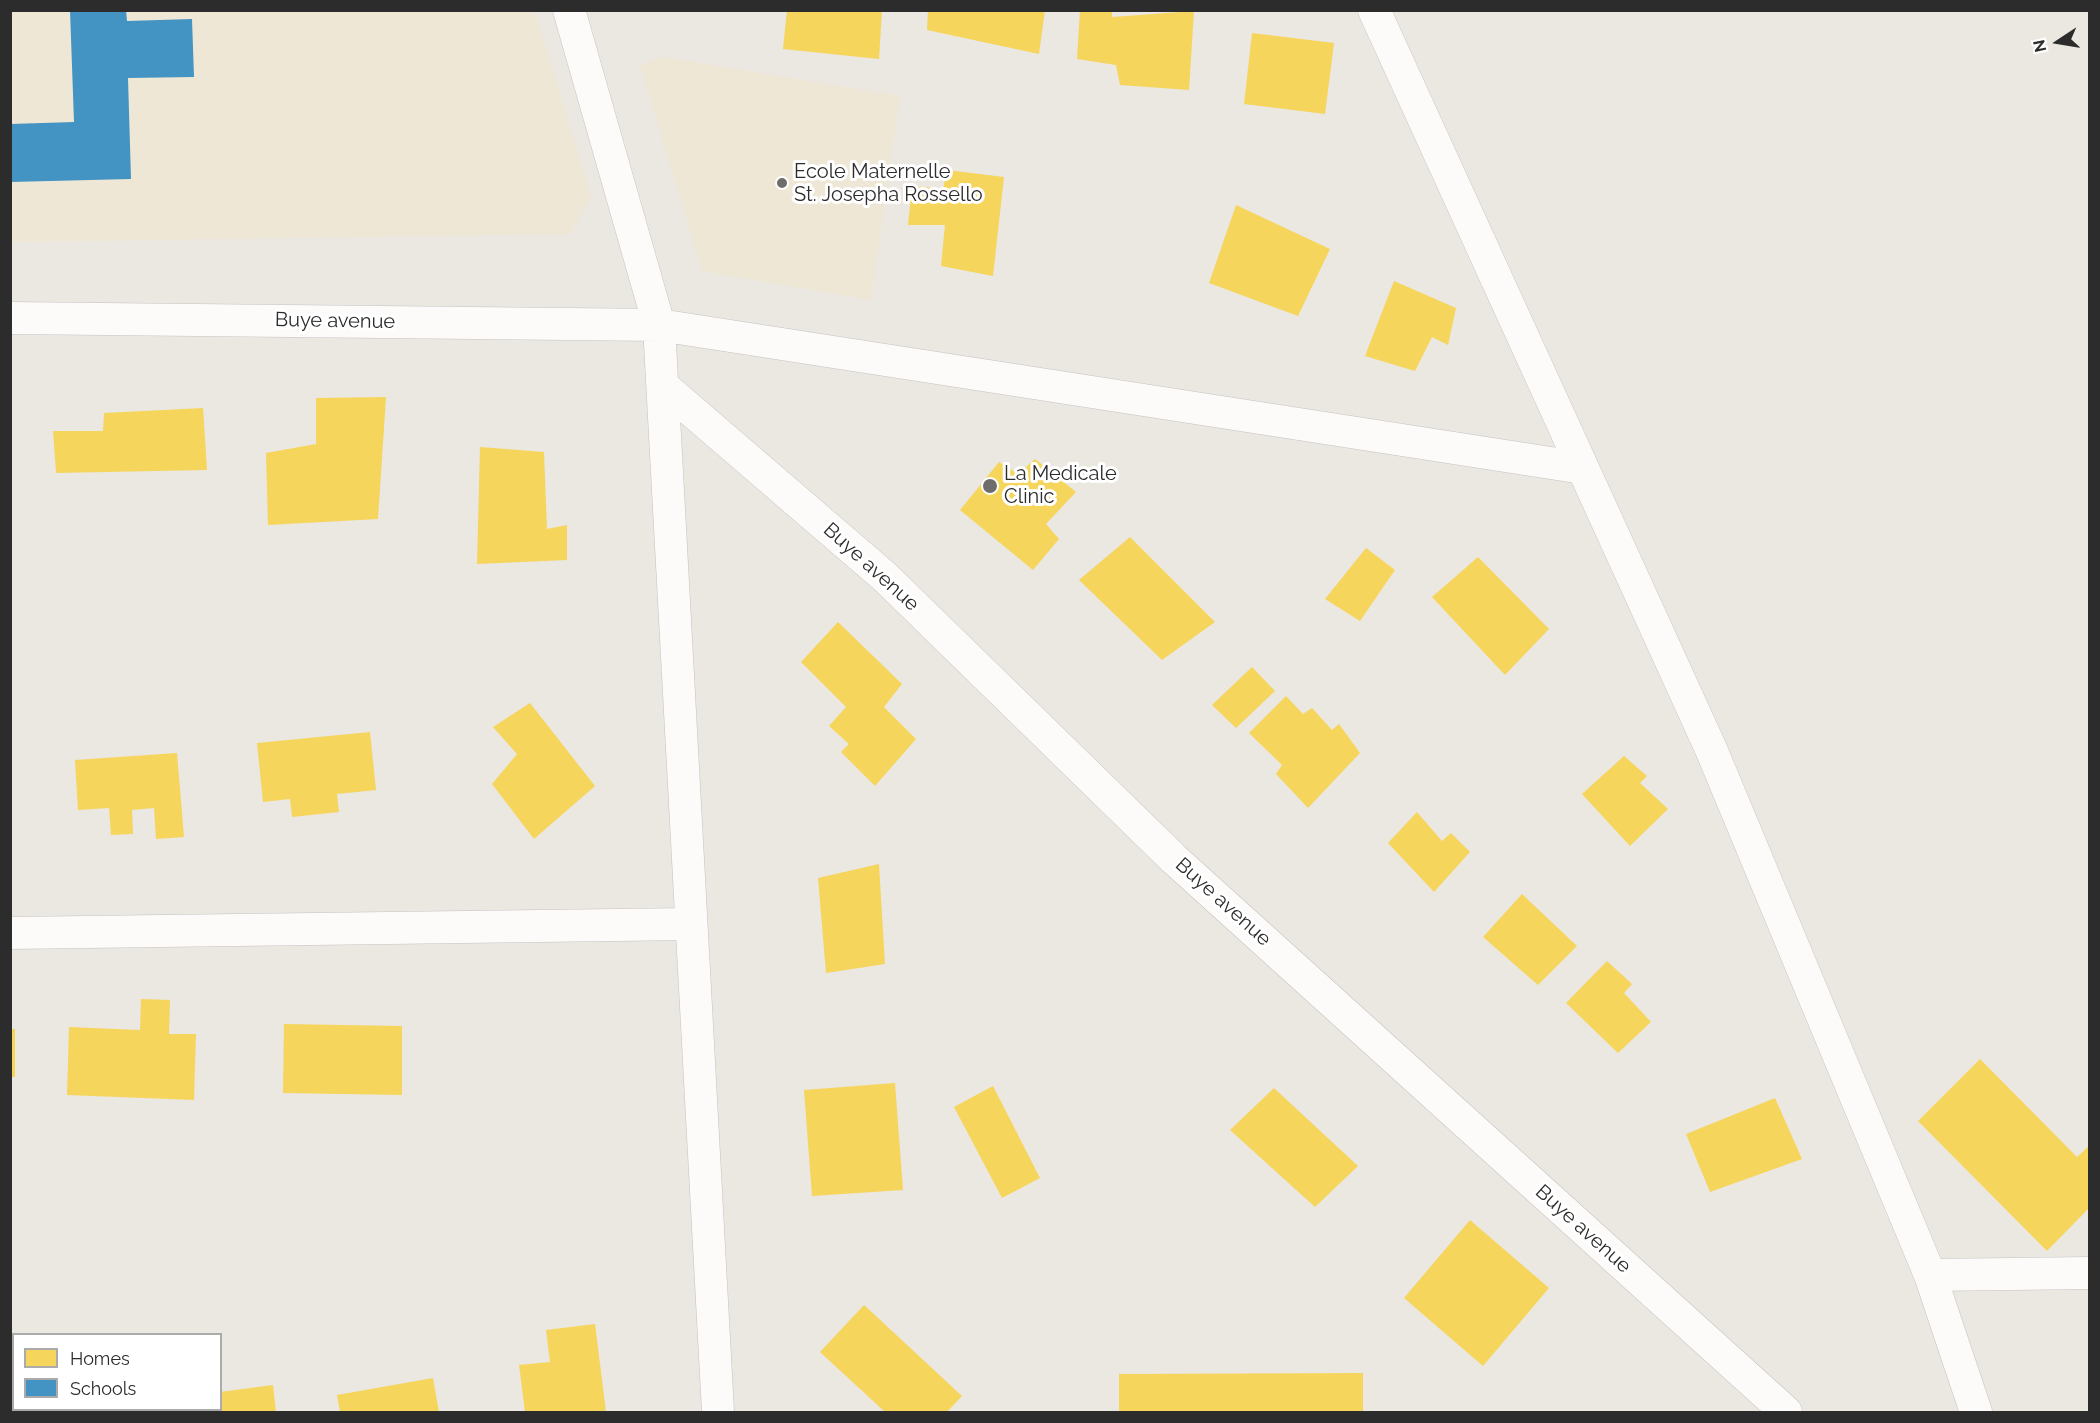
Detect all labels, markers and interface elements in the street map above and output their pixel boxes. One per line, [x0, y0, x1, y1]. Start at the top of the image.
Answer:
north arrow [2028, 12, 2088, 72]
text: N [2029, 38, 2050, 54]
place label: Ecole Maternelle St. Josepha Rossello [794, 160, 983, 207]
marker: Ecole Maternelle St. Josepha Rossello [775, 176, 789, 190]
street label: Buye avenue [275, 308, 395, 334]
place label: La Medicale Clinic [1004, 462, 1117, 509]
marker: La Medicale Clinic [981, 477, 999, 495]
street label: Buye avenue [818, 518, 924, 616]
street label: Buye avenue [1170, 853, 1276, 951]
street label: Buye avenue [1530, 1180, 1636, 1278]
legend [12, 1333, 222, 1411]
text: Homes [70, 1348, 130, 1369]
text: Schools [70, 1378, 136, 1399]

